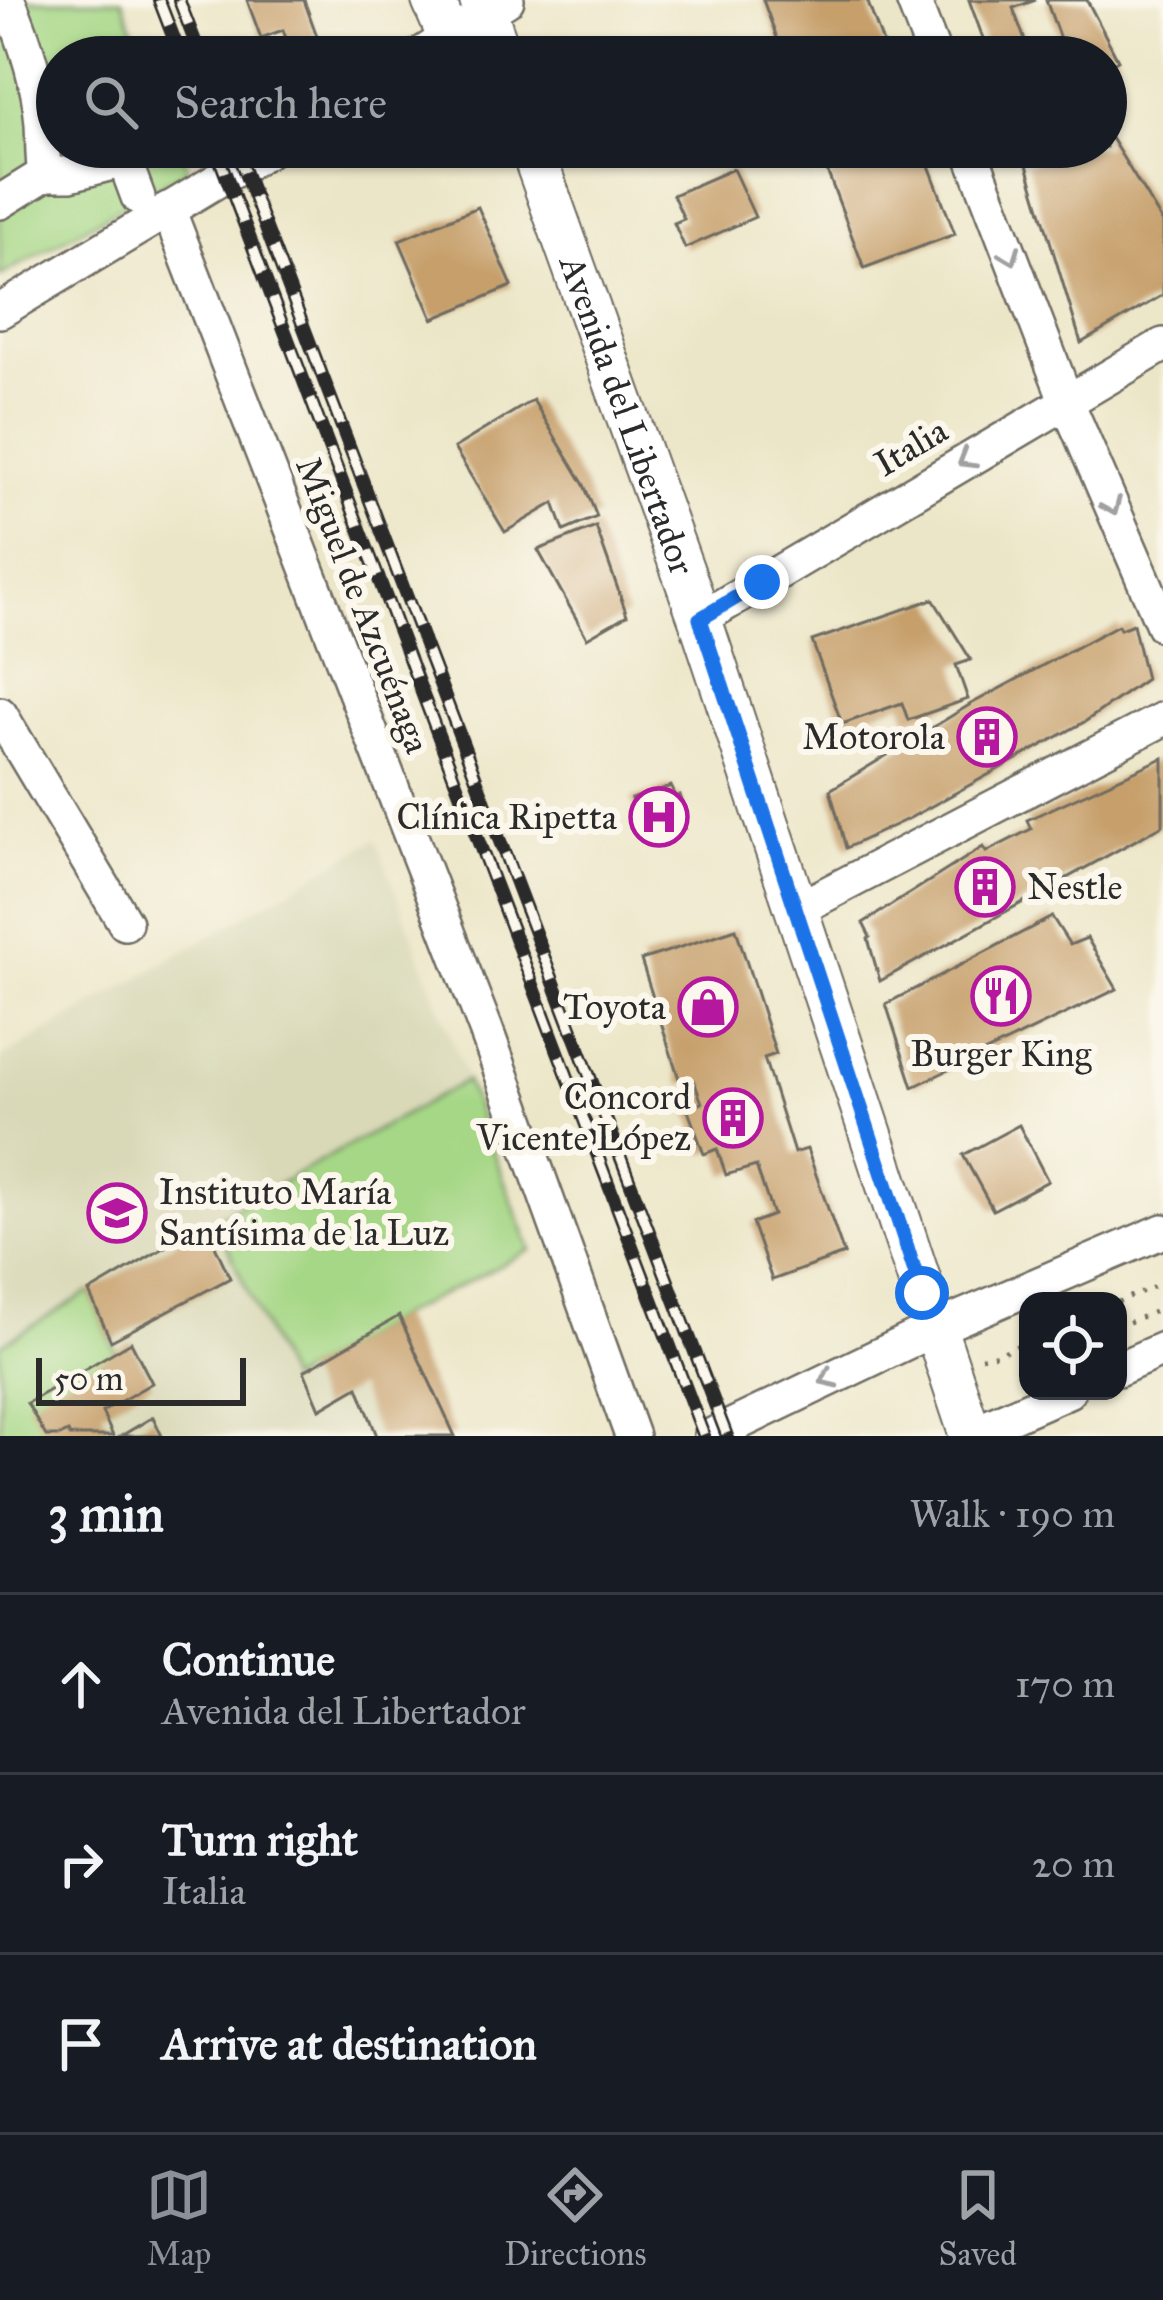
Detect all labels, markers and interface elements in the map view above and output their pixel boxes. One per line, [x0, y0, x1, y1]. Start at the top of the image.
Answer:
search box [36, 36, 1127, 168]
icon: search [78, 69, 144, 135]
text: Search here [174, 75, 387, 130]
one-way arrow [997, 245, 1022, 266]
street label: Avenida del Libertador [549, 248, 705, 581]
street label: Italia [866, 408, 956, 486]
one-way arrow [957, 446, 979, 468]
street label: Miguel de Azcuénaga [286, 451, 440, 760]
one-way arrow [1098, 495, 1122, 516]
route end [735, 555, 789, 609]
building icon: Motorola [956, 706, 1018, 768]
place label: Motorola [802, 715, 946, 759]
hospital icon: Clínica Ripetta [628, 786, 690, 848]
place label: Clínica Ripetta [397, 795, 618, 839]
building icon: Nestle [954, 856, 1016, 918]
place label: Nestle [1027, 865, 1122, 909]
restaurant icon: Burger King [970, 965, 1032, 1027]
shop icon: Toyota [677, 976, 739, 1038]
place label: Toyota [563, 985, 667, 1029]
place label: Burger King [910, 1032, 1092, 1076]
place label: Concord Vicente López [476, 1075, 691, 1160]
building icon: Concord Vicente López [702, 1087, 764, 1149]
place label: Instituto María Santísima de la Luz [159, 1170, 449, 1255]
school or university icon: Instituto María Santísima de la Luz [86, 1182, 148, 1244]
route start [895, 1266, 949, 1320]
map controls [1019, 1292, 1127, 1400]
button: locate [1019, 1292, 1127, 1400]
scale bar [36, 1352, 246, 1405]
text: 50 m [54, 1359, 123, 1399]
one-way arrow [819, 1365, 840, 1388]
text: 3 min [48, 1483, 164, 1545]
text: Walk · 190 m [909, 1490, 1115, 1538]
text: Continue [162, 1632, 335, 1687]
icon: ahead [48, 1651, 114, 1717]
text: 170 m [1015, 1660, 1115, 1708]
text: Avenida del Libertador [162, 1687, 526, 1735]
text: Turn right [162, 1812, 358, 1867]
icon: right [48, 1831, 114, 1897]
text: 20 m [1032, 1840, 1115, 1888]
text: Italia [162, 1867, 246, 1915]
icon: arrive [48, 2011, 114, 2077]
text: Arrive at destination [162, 2016, 537, 2071]
tab: Map [146, 2162, 212, 2274]
tab: Directions [504, 2162, 646, 2274]
tab: Saved [939, 2162, 1017, 2274]

